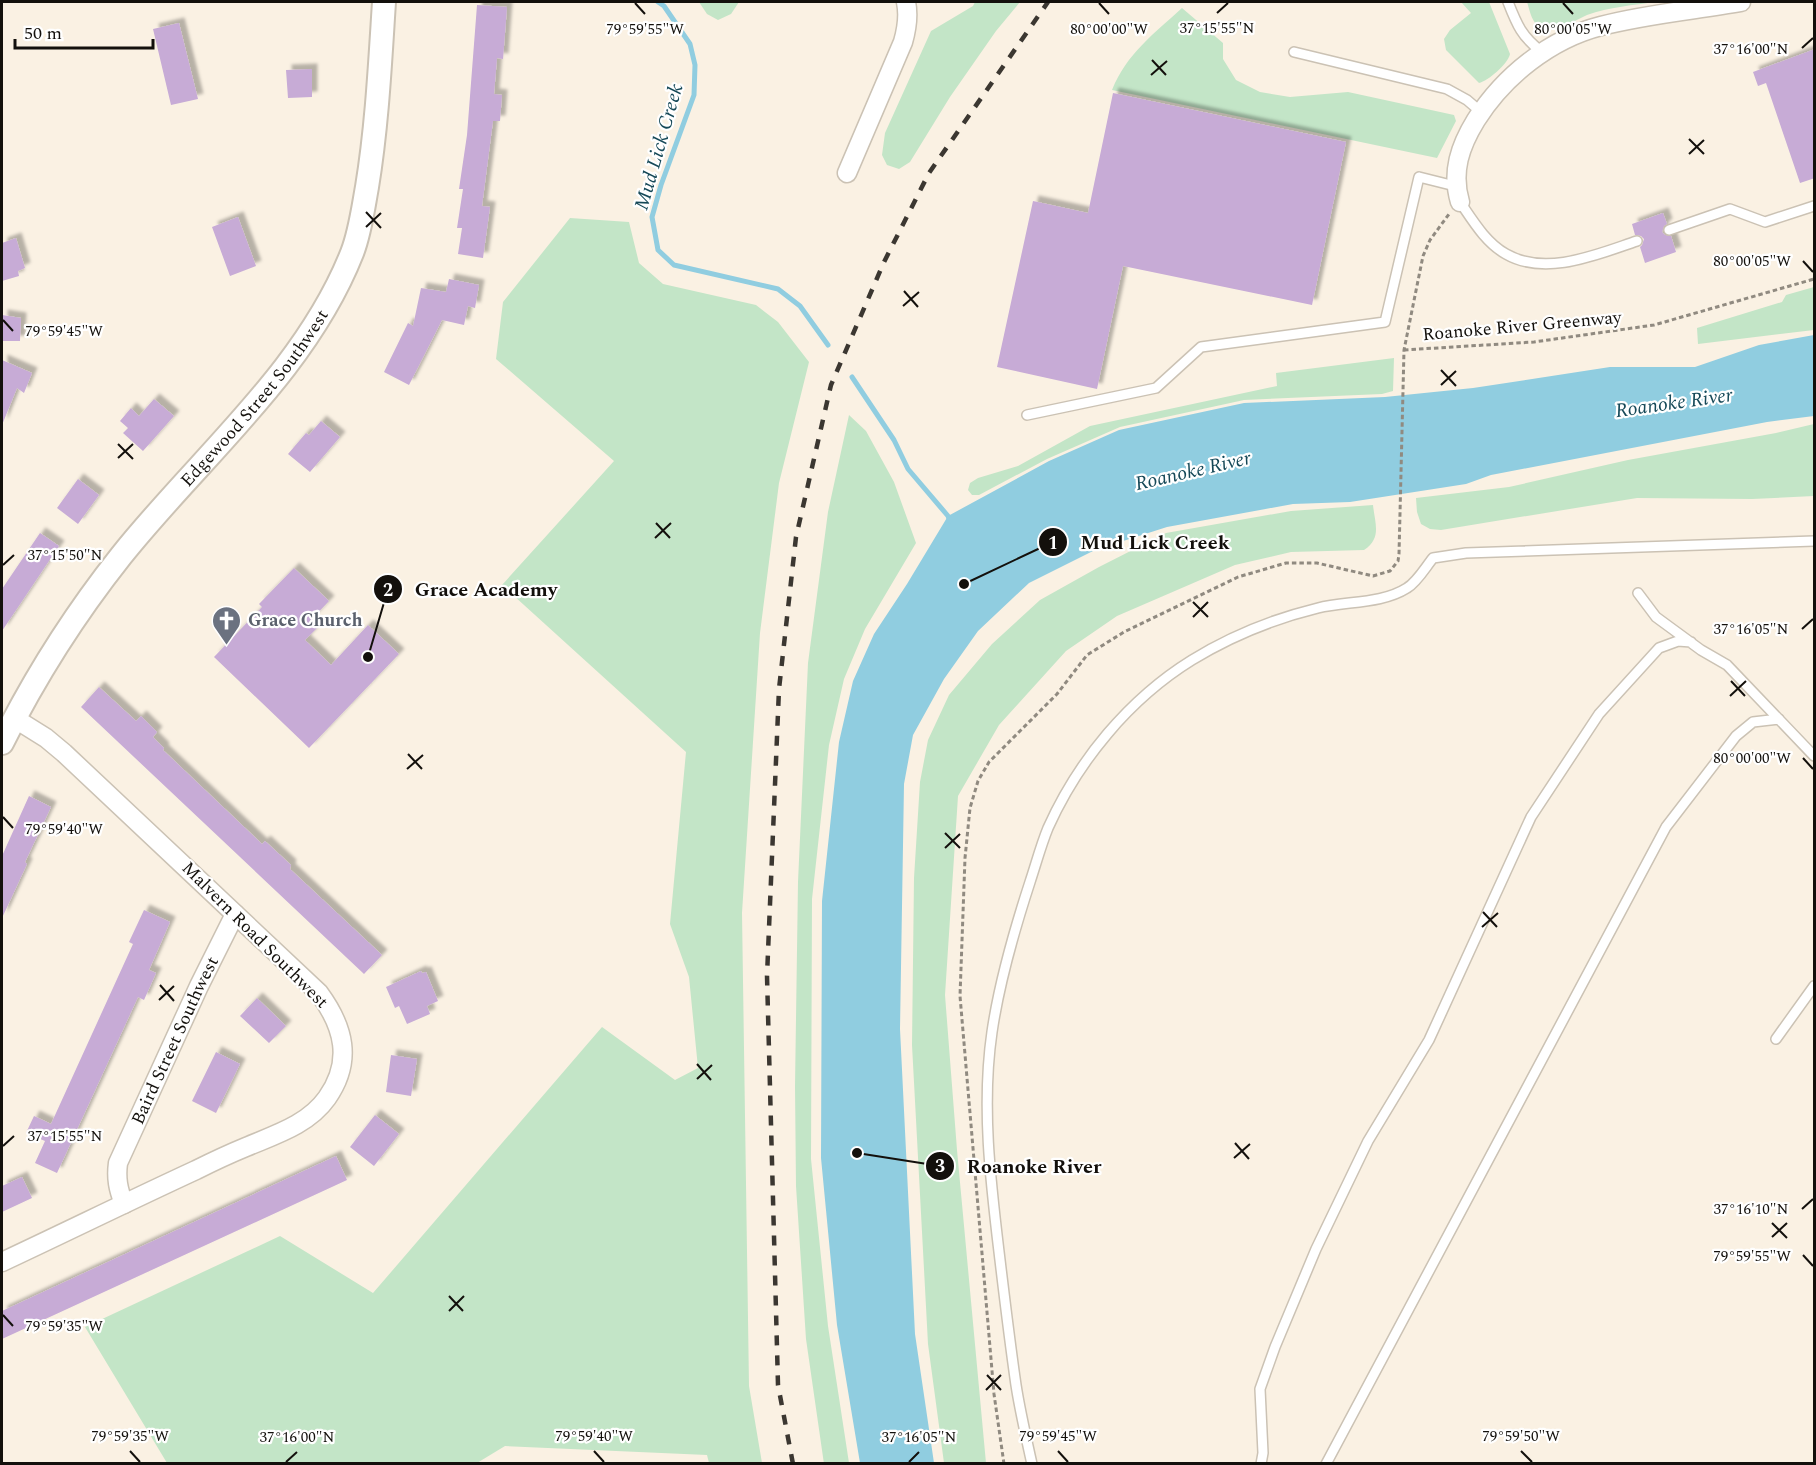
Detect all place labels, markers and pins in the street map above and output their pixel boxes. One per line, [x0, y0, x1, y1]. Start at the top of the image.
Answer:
callout: Mud Lick Creek [1038, 523, 1242, 561]
callout: Grace Academy [373, 570, 569, 608]
church icon: Grace Church [211, 604, 243, 646]
place label: Grace Church [248, 607, 363, 634]
callout: Roanoke River [925, 1147, 1113, 1185]

